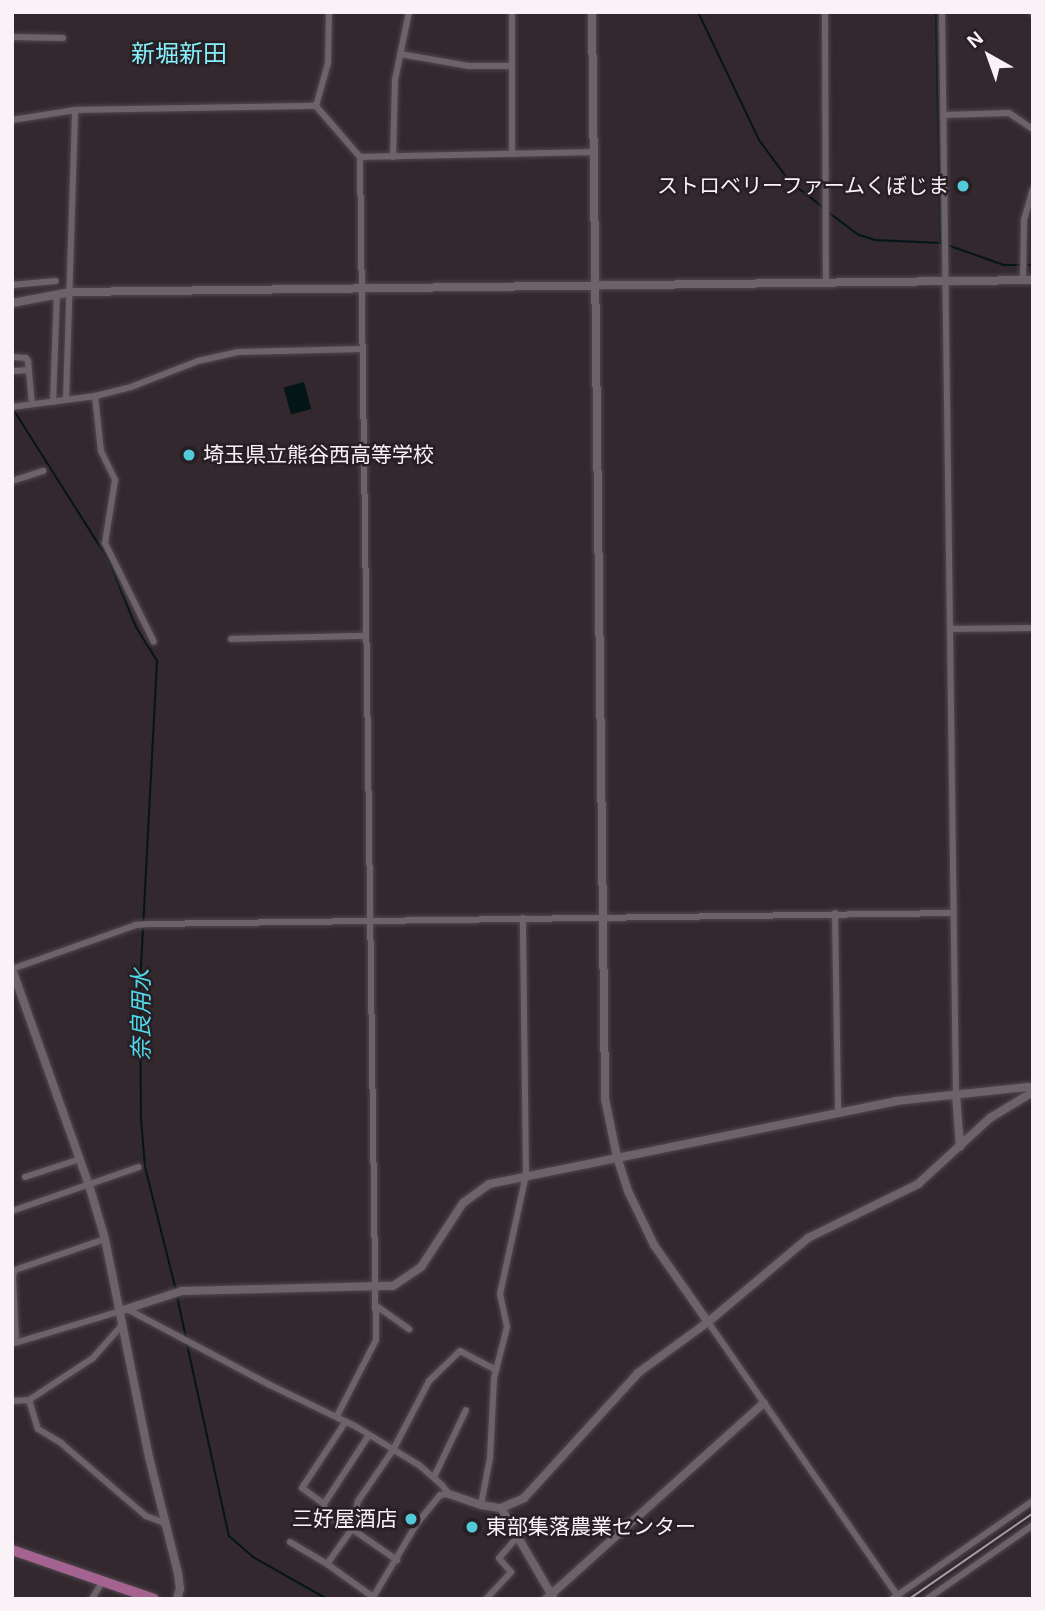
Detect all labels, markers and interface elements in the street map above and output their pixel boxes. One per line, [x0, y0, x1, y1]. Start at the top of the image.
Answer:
north arrow [954, 21, 1024, 91]
text: N [963, 27, 987, 52]
district label: 新堀新田 [131, 40, 227, 68]
place label: ストロベリーファームくぼじま [655, 173, 949, 199]
marker: ストロベリーファームくぼじま [955, 178, 971, 194]
place label: 埼玉県立熊谷西高等学校 [203, 442, 434, 468]
marker: 埼玉県立熊谷西高等学校 [181, 447, 197, 463]
water label: 奈良用水 [127, 969, 155, 1061]
place label: 三好屋酒店 [292, 1506, 397, 1532]
marker: 三好屋酒店 [403, 1511, 419, 1527]
place label: 東部集落農業センター [486, 1514, 696, 1540]
marker: 東部集落農業センター [464, 1519, 480, 1535]

